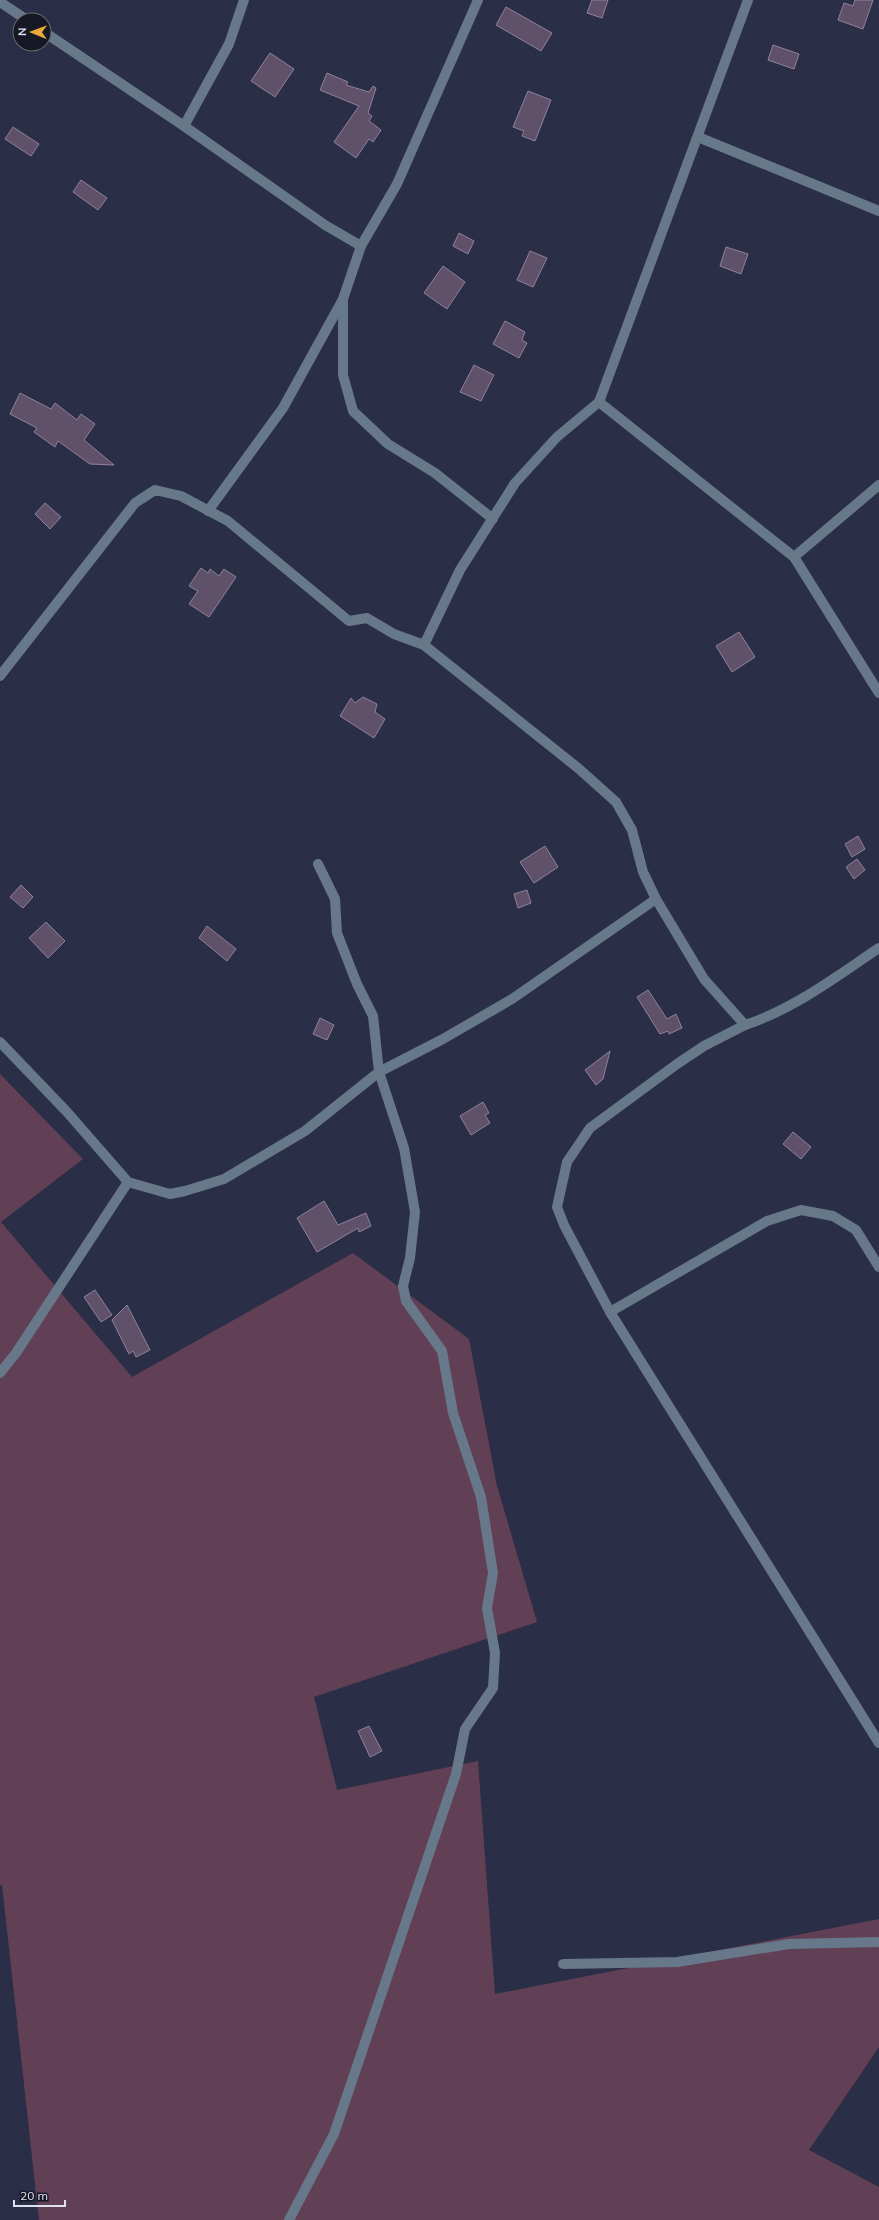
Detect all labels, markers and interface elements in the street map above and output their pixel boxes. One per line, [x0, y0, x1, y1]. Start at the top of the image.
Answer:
north arrow [12, 12, 52, 52]
text: N [15, 28, 29, 36]
scale bar [14, 2182, 65, 2208]
text: 20 m [20, 2188, 48, 2203]

